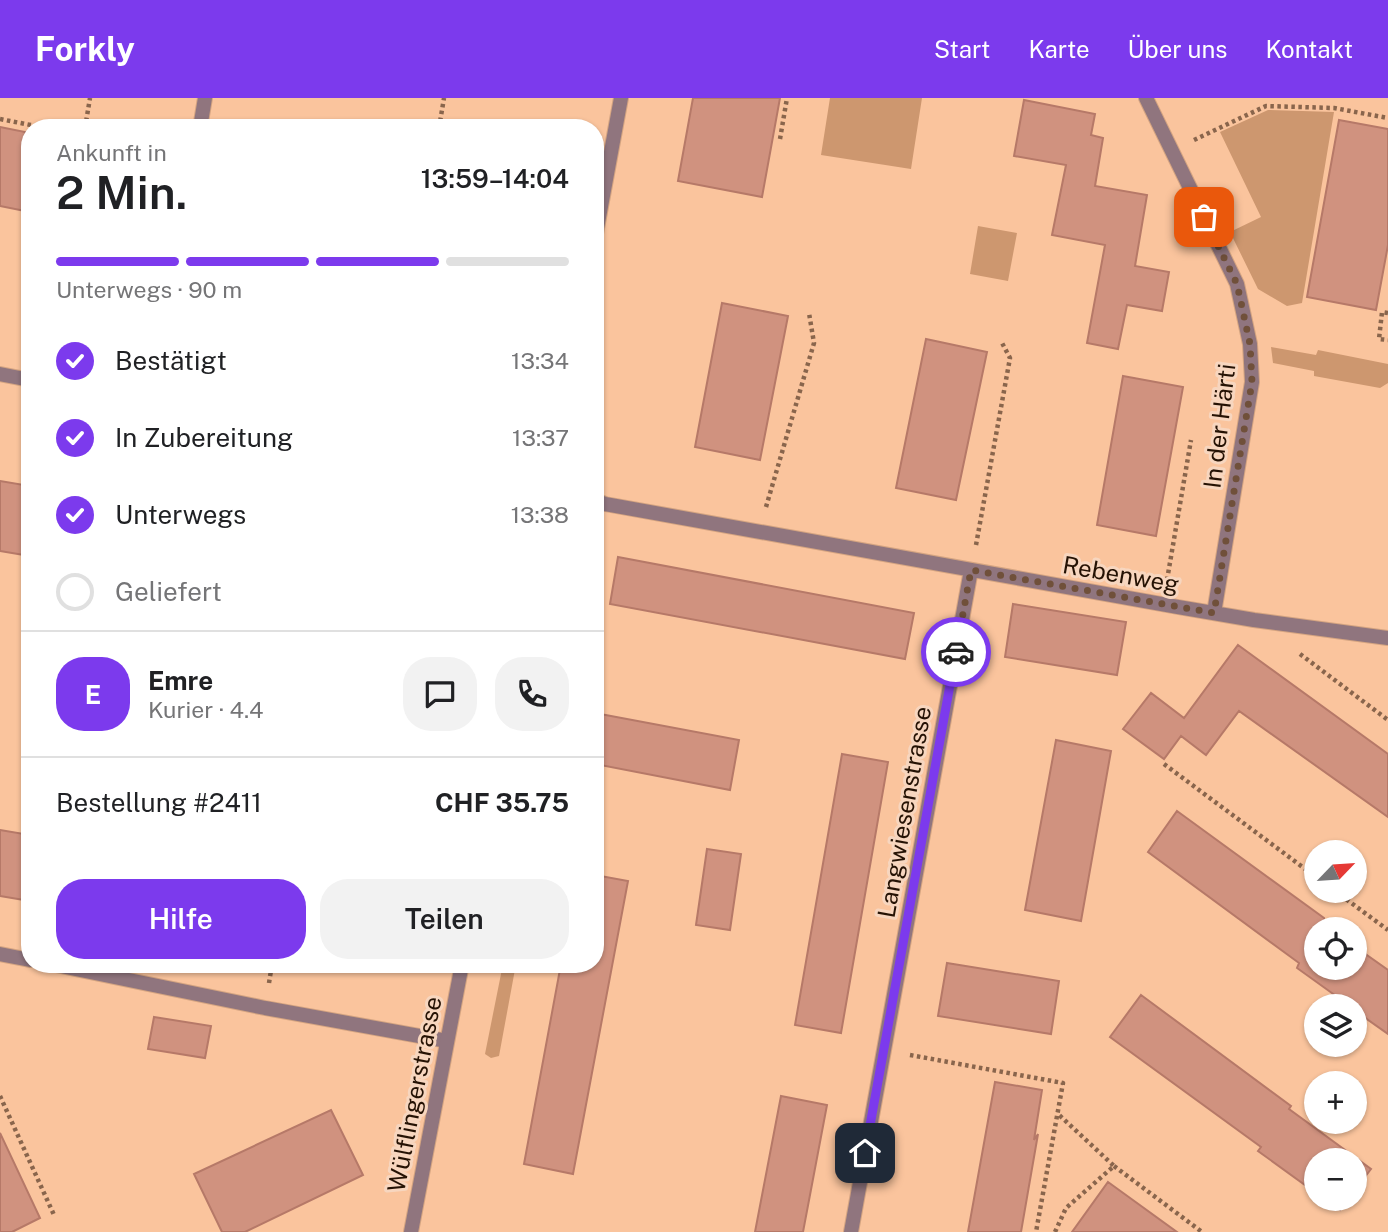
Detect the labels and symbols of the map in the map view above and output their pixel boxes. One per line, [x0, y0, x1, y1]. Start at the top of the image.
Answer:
pin [1174, 187, 1234, 247]
street label: In der Härti [1197, 362, 1241, 490]
street label: Rebenweg [1061, 550, 1181, 598]
courier [921, 617, 991, 687]
street label: Langwiesenstrasse [872, 704, 936, 920]
north arrow [1304, 840, 1367, 903]
street label: Wülflingerstrasse [381, 994, 447, 1194]
pin [835, 1123, 895, 1183]

